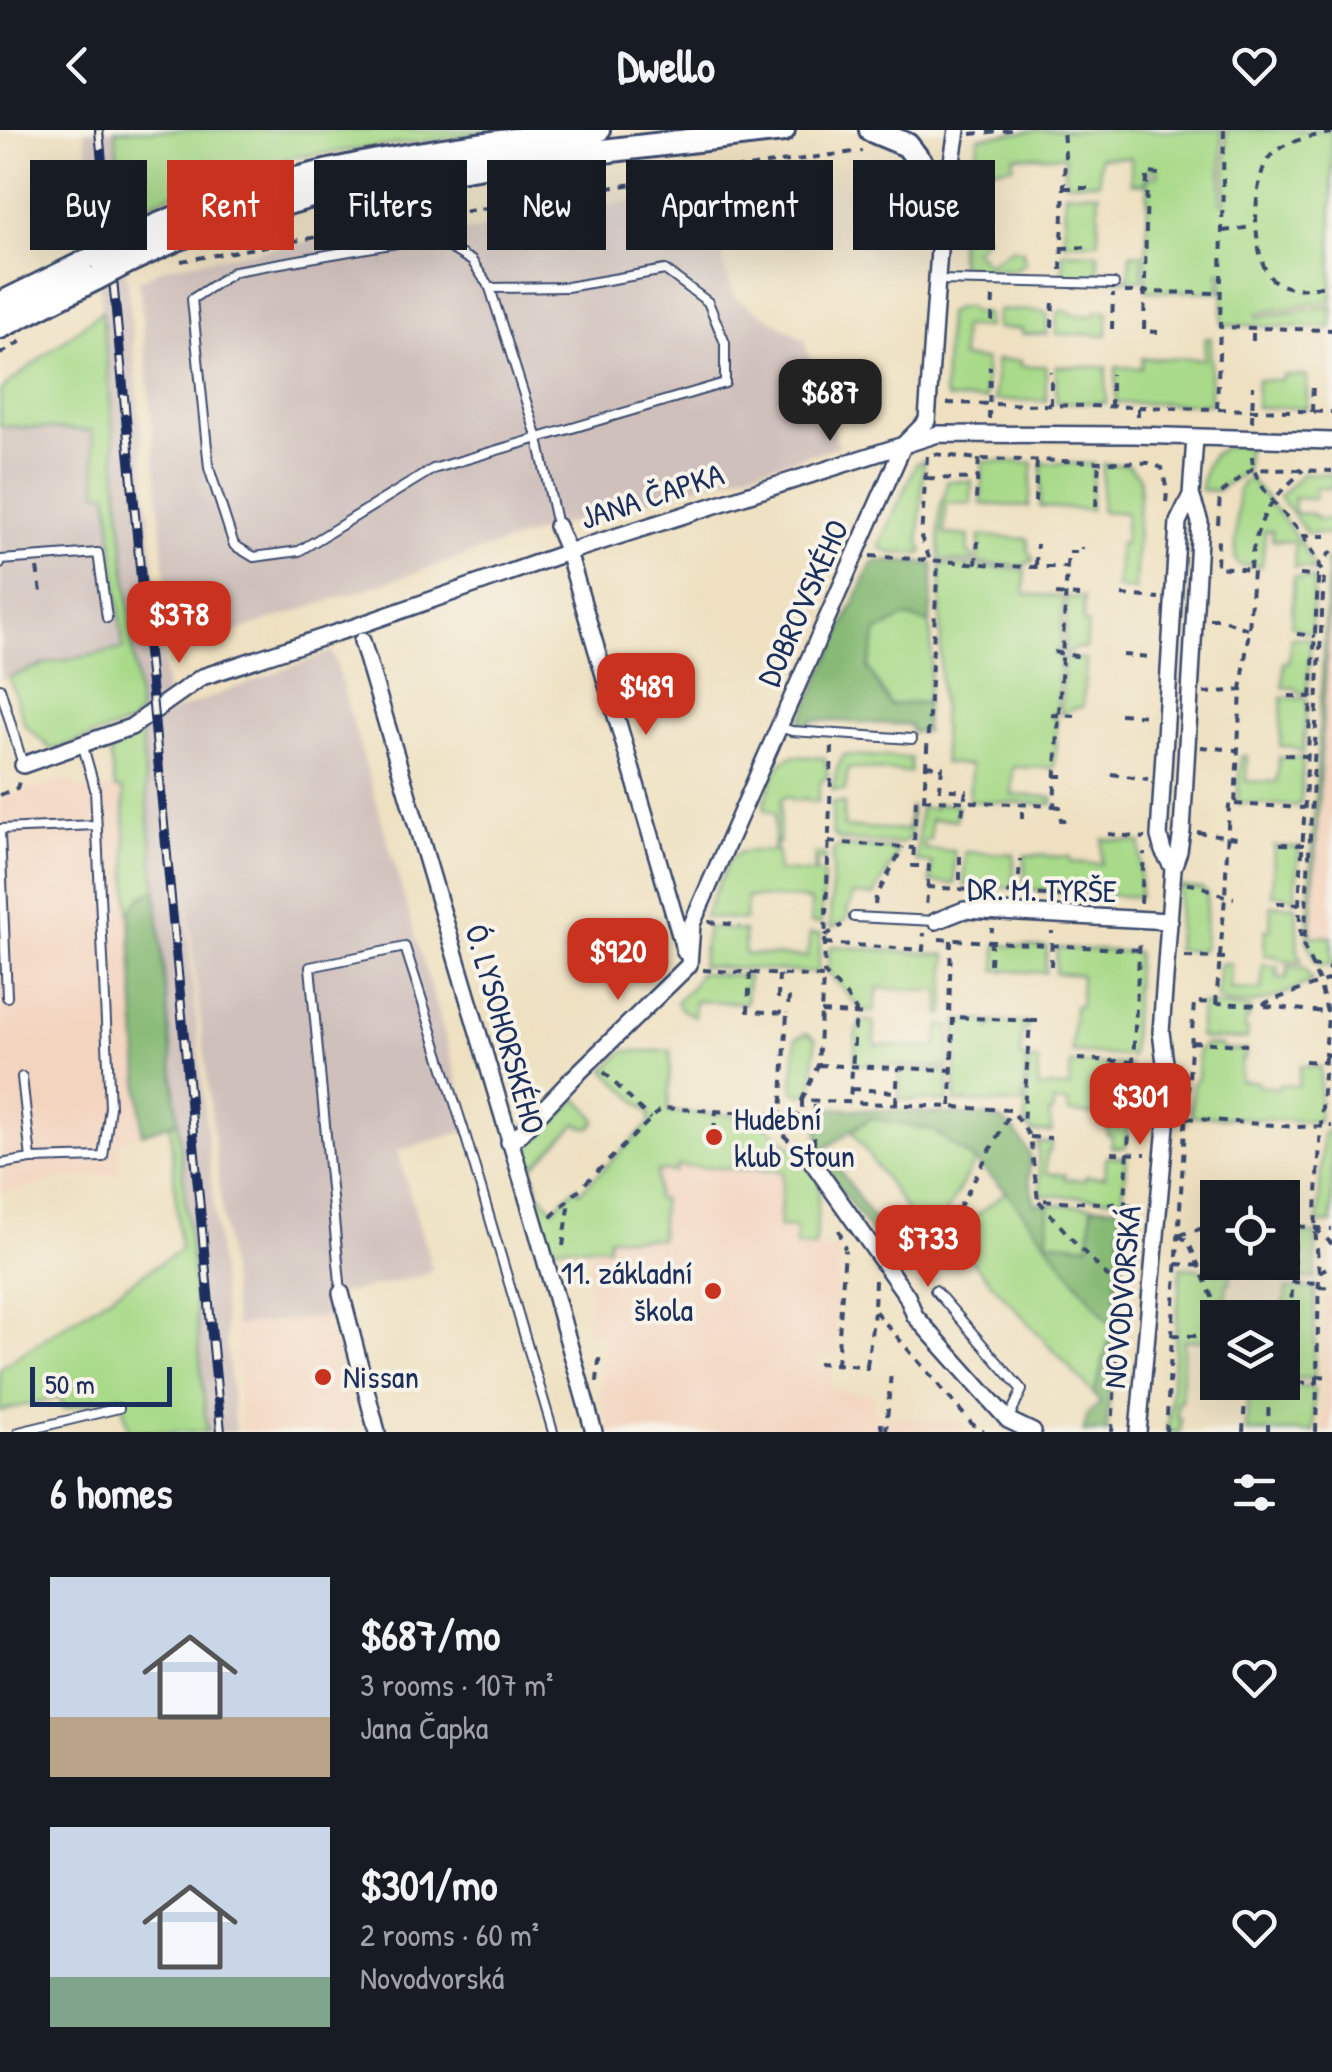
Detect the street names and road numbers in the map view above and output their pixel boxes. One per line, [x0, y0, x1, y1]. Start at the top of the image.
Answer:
street label: JANA ČAPKA [575, 452, 729, 539]
street label: DOBROVSKÉHO [747, 513, 858, 693]
street label: DR. M. TYRŠE [967, 867, 1117, 912]
street label: Ó. LYSOHORSKÉHO [455, 919, 556, 1139]
street label: NOVODVORSKÁ [1092, 1203, 1151, 1390]

